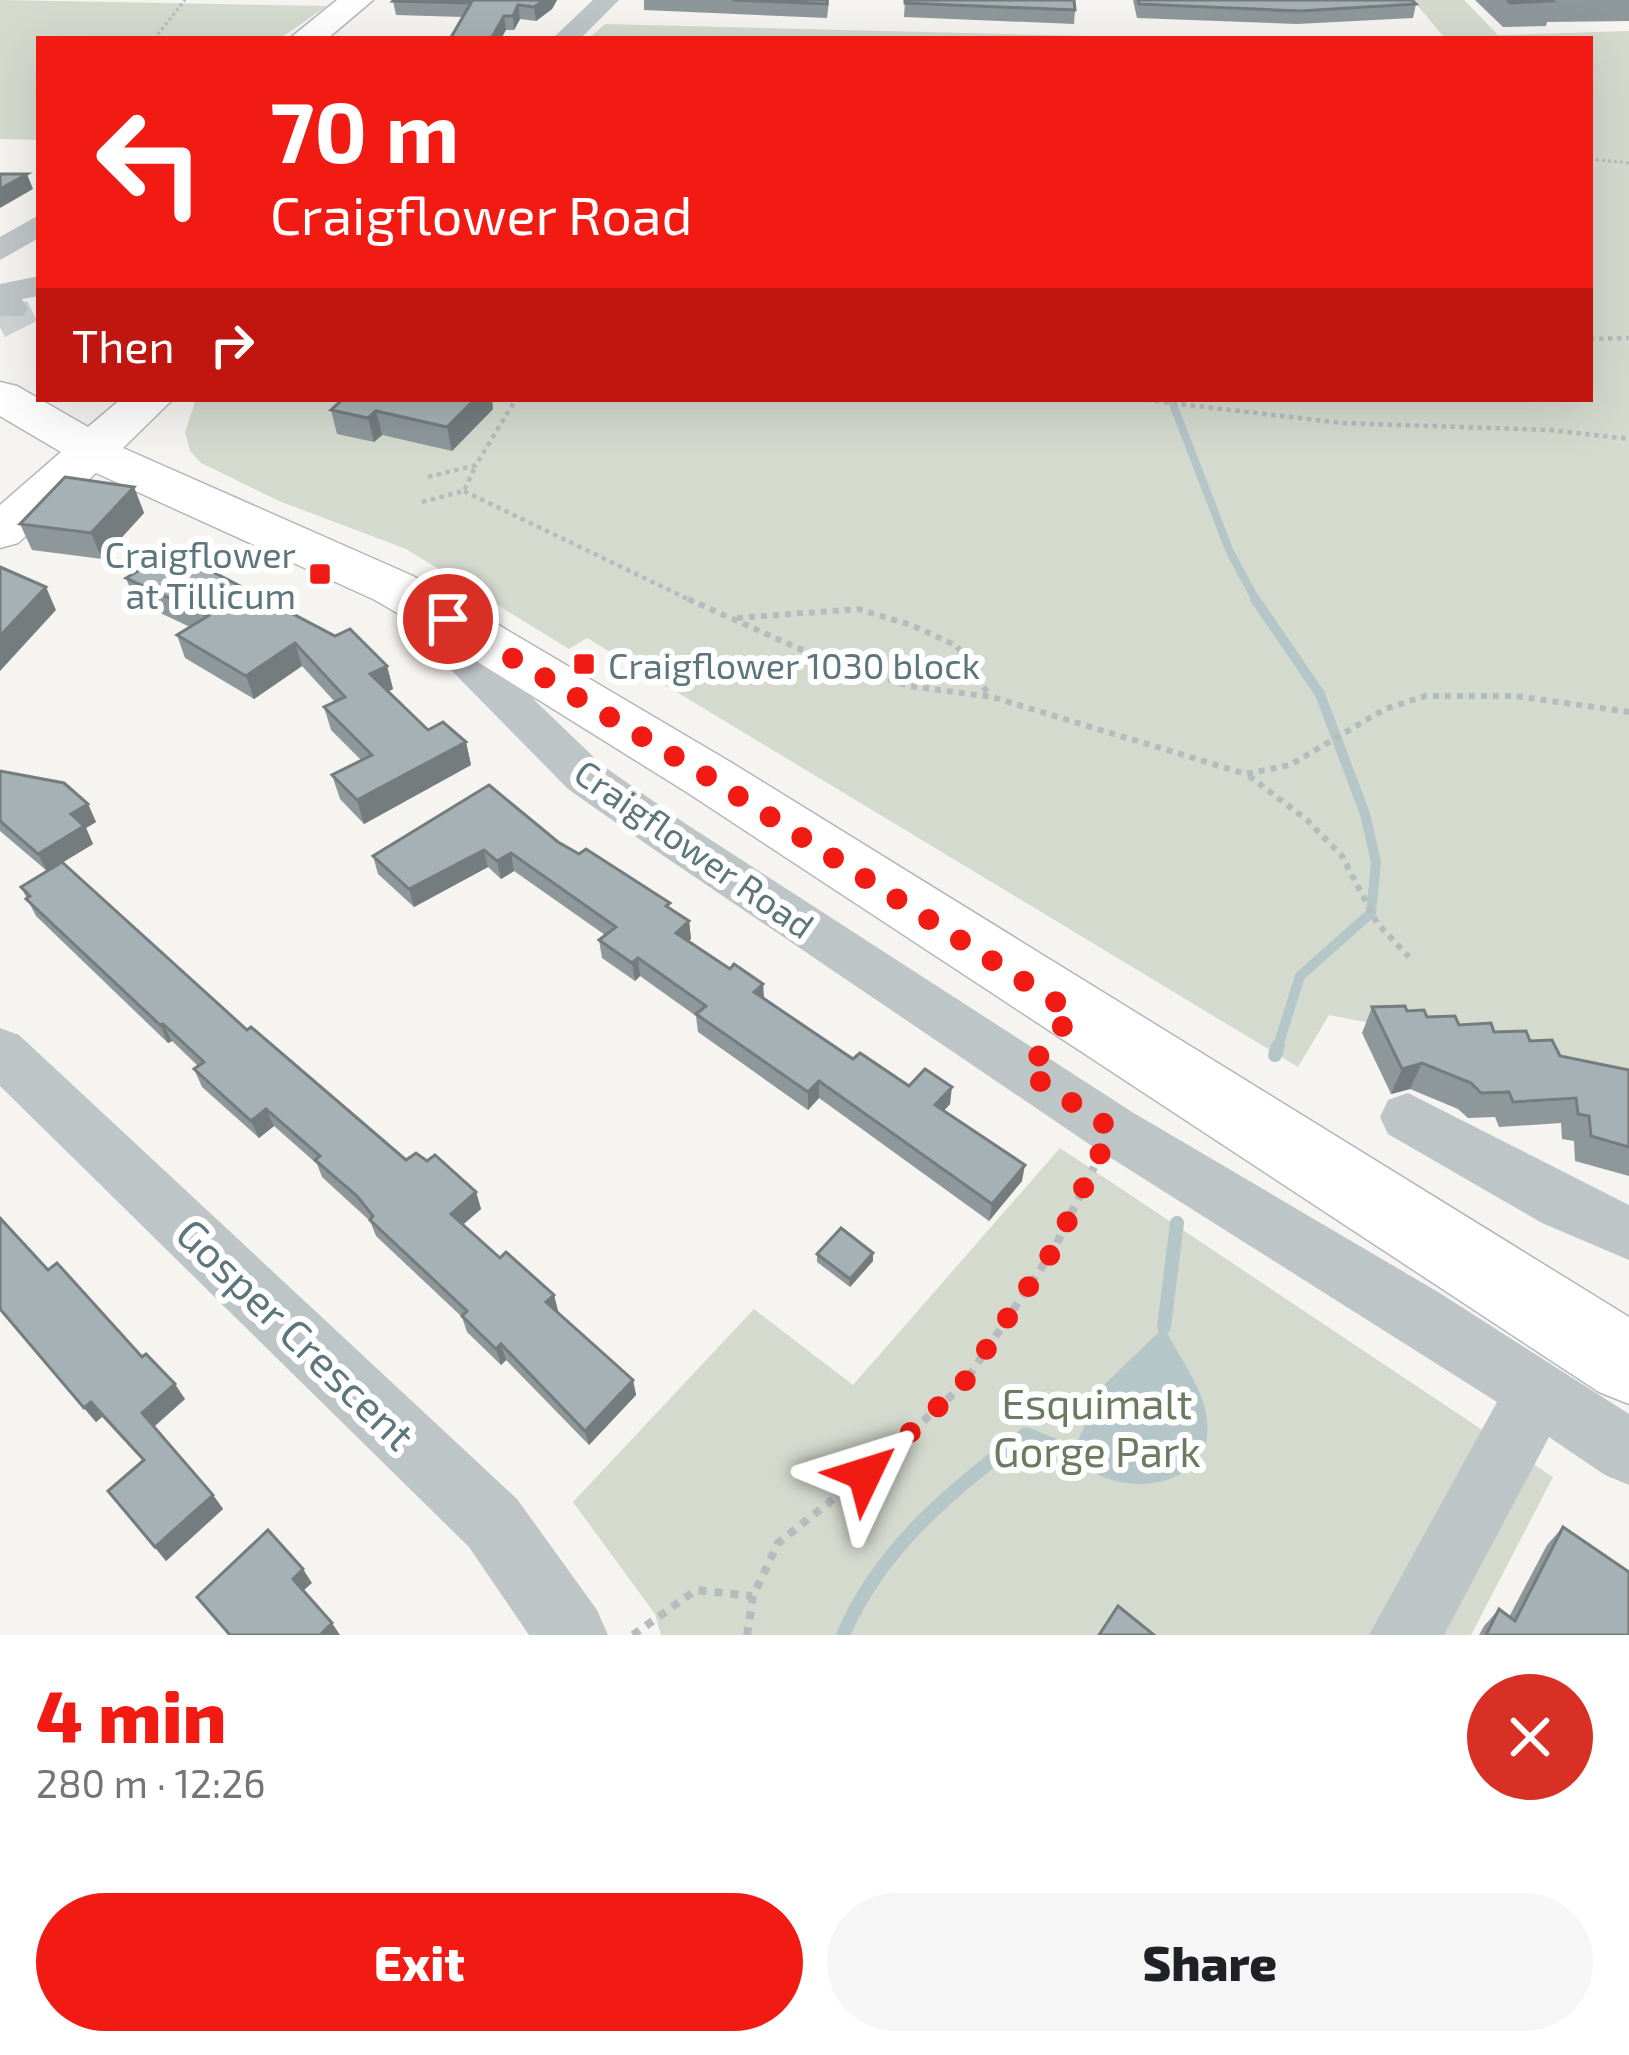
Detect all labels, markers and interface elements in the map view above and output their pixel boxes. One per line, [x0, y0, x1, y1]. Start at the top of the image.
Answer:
text: 70 m [270, 79, 460, 180]
icon: left [72, 84, 228, 240]
text: Craigflower Road [270, 181, 692, 246]
icon: right [199, 312, 265, 378]
text: Then [72, 318, 175, 372]
place label: Craigflower at Tillicum [105, 532, 296, 616]
marker: Craigflower at Tillicum [307, 561, 333, 587]
pin [397, 568, 499, 670]
icon: arrive [415, 586, 481, 652]
place label: Craigflower 1030 block [608, 643, 980, 686]
marker: Craigflower 1030 block [571, 651, 597, 677]
street label: Craigflower Road [567, 750, 823, 946]
street label: Gosper Crescent [168, 1207, 426, 1459]
park label: Esquimalt Gorge Park [993, 1377, 1201, 1475]
position arrow [802, 1411, 928, 1537]
text: 4 min [36, 1671, 227, 1757]
button: close [1467, 1674, 1593, 1800]
text: 280 m · 12:26 [36, 1759, 265, 1806]
button: Exit [36, 1893, 803, 2031]
button: Share [827, 1893, 1593, 2031]

